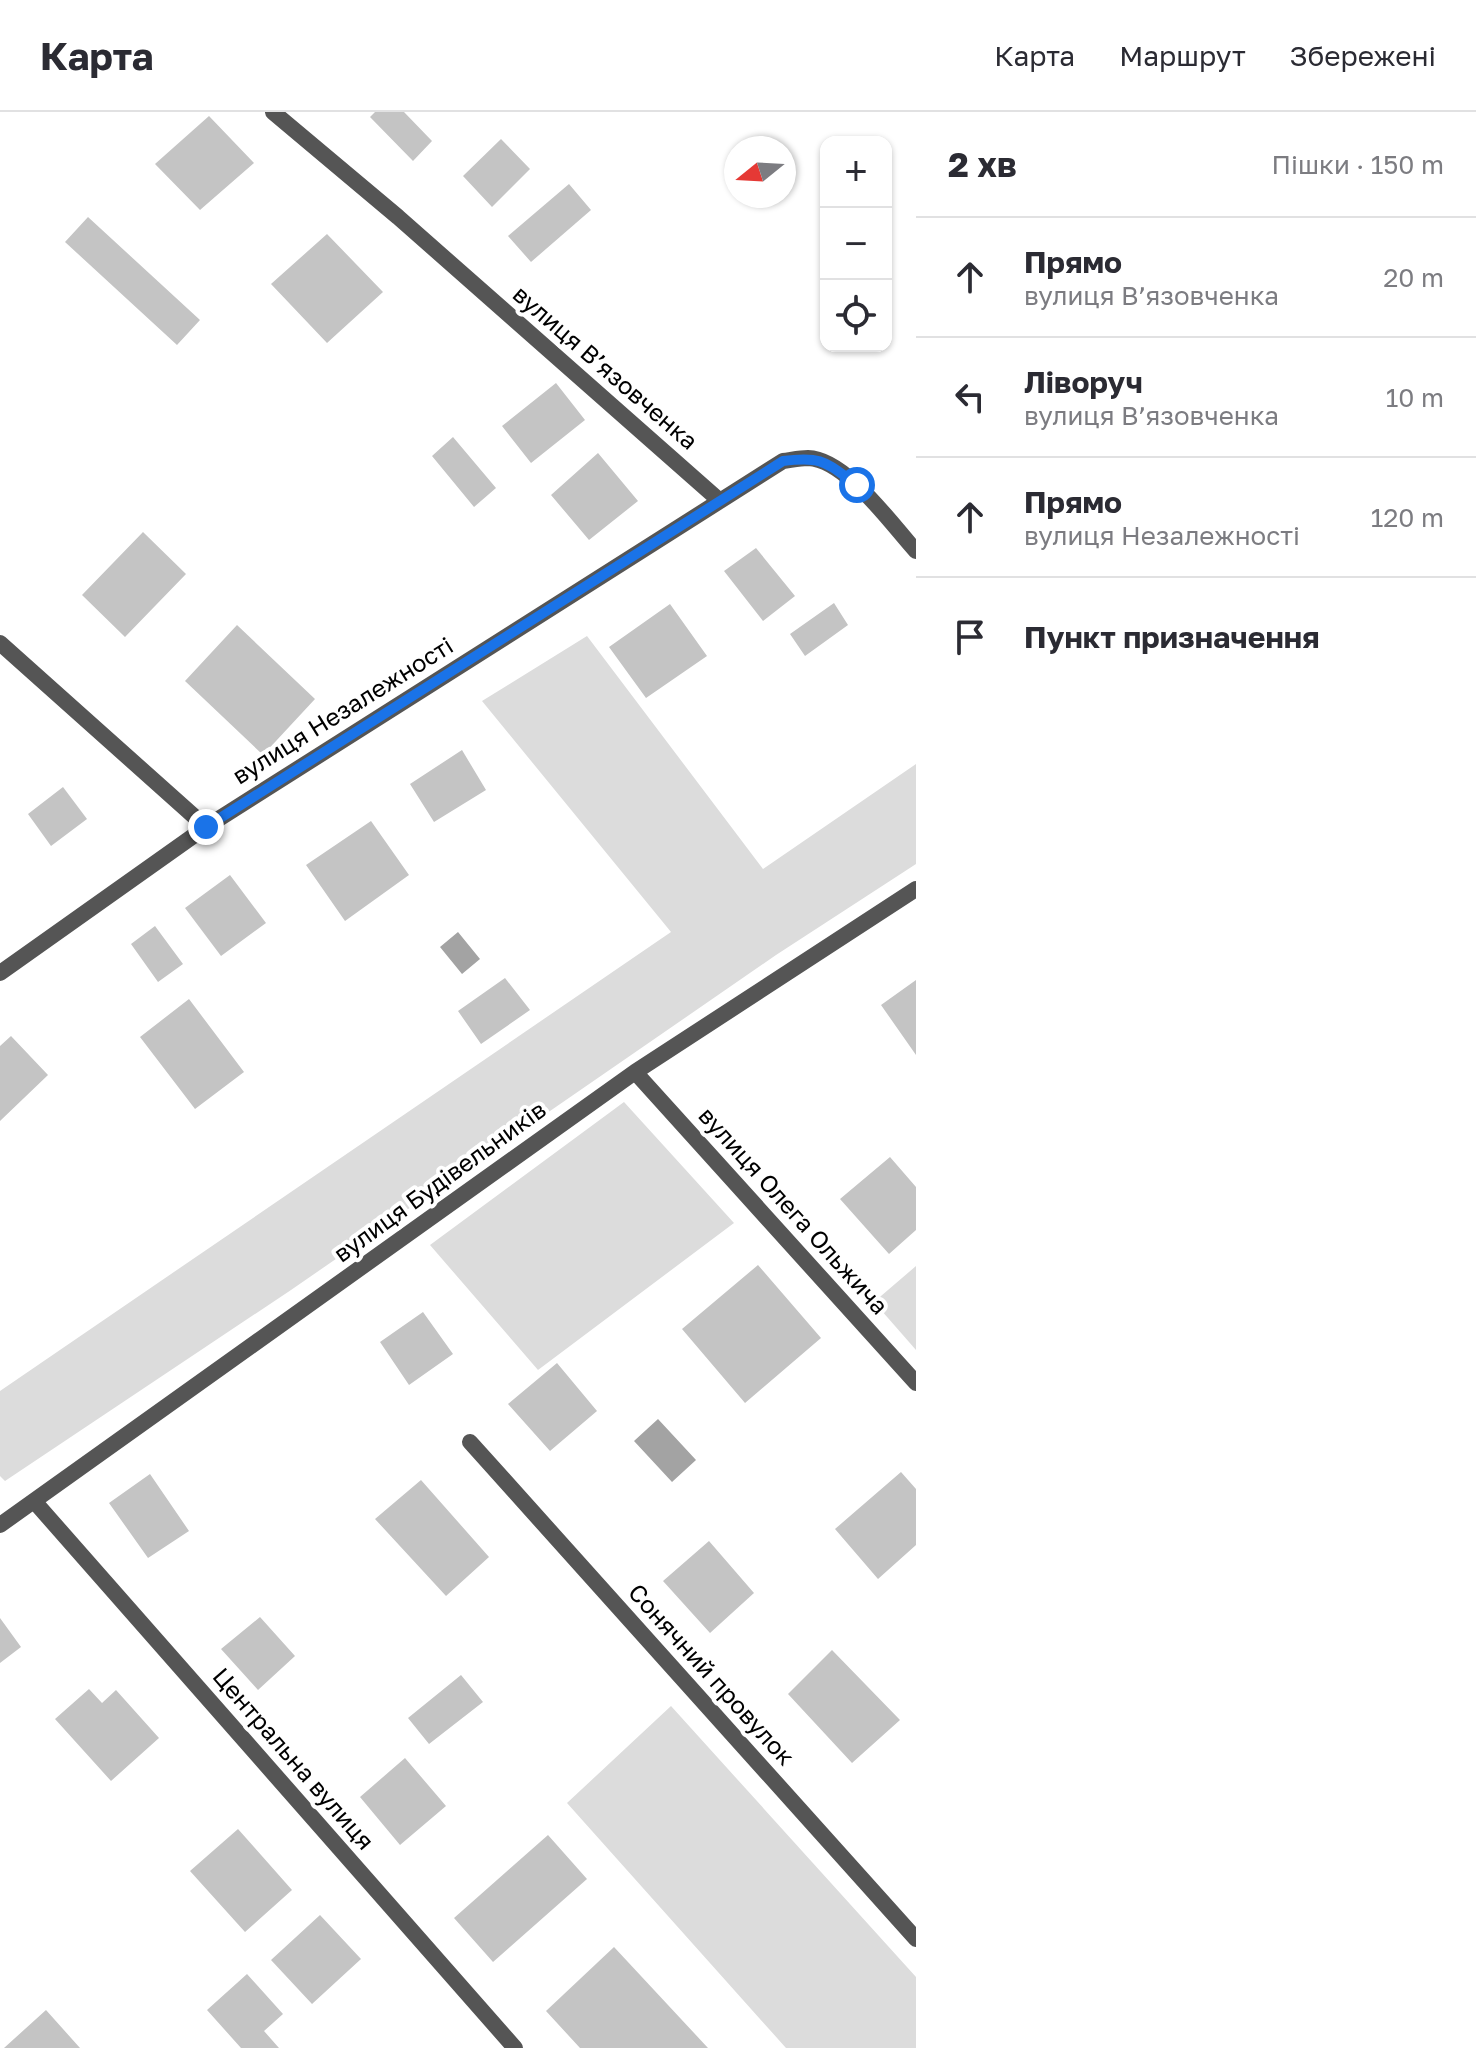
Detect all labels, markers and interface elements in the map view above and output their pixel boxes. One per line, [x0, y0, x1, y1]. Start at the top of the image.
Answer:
text: Карта [40, 33, 153, 78]
text: Карта [994, 39, 1075, 72]
text: Маршрут [1119, 39, 1246, 72]
text: Збережені [1290, 39, 1436, 72]
north arrow [724, 136, 796, 208]
map controls [820, 136, 892, 352]
button: + [820, 136, 892, 208]
text: 2 хв [948, 144, 1017, 184]
text: Пішки · 150 m [1272, 149, 1444, 180]
button: − [820, 208, 892, 280]
text: Прямо [1024, 244, 1122, 280]
icon: ahead [948, 255, 992, 299]
text: 20 m [1383, 262, 1444, 293]
street label: вулиця Вʼязовченка [508, 279, 704, 455]
button: locate [820, 280, 892, 352]
text: вулиця Вʼязовченка [1024, 280, 1279, 311]
text: Ліворуч [1024, 364, 1143, 400]
icon: left [948, 375, 992, 419]
text: 10 m [1386, 382, 1444, 413]
text: вулиця Вʼязовченка [1024, 400, 1279, 431]
route start [839, 467, 875, 503]
text: Прямо [1024, 484, 1122, 520]
icon: ahead [948, 495, 992, 539]
text: 120 m [1371, 502, 1444, 533]
text: вулиця Незалежності [1024, 520, 1300, 551]
icon: arrive [948, 615, 992, 659]
text: Пункт призначення [1024, 619, 1320, 655]
street label: вулиця Незалежності [226, 630, 458, 790]
route end [188, 809, 224, 845]
street label: вулиця Будівельників [327, 1094, 551, 1268]
street label: вулиця Олега Ольжича [693, 1100, 895, 1320]
street label: Сонячний провулок [623, 1577, 801, 1771]
street label: Центральна вулиця [207, 1661, 381, 1855]

